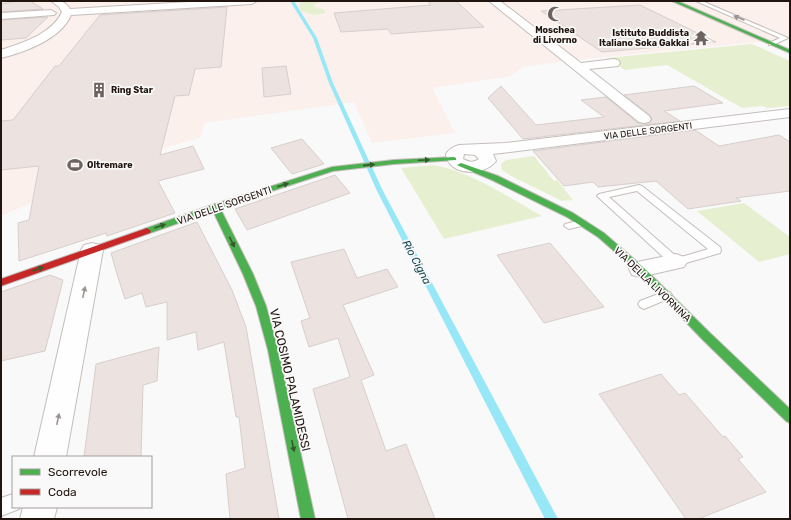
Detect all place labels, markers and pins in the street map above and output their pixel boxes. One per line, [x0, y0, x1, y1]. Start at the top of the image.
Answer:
mosque icon: Moschea di Livorno [546, 5, 564, 23]
place label: Moschea di Livorno [533, 25, 578, 45]
place label: Istituto Buddista Italiano Soka Gakkai [599, 28, 689, 48]
temple icon: Istituto Buddista Italiano Soka Gakkai [692, 29, 710, 47]
building icon: Ring Star [90, 81, 108, 99]
place label: Ring Star [111, 85, 153, 96]
sports icon: Oltremare [66, 156, 84, 174]
place label: Oltremare [87, 160, 133, 170]

